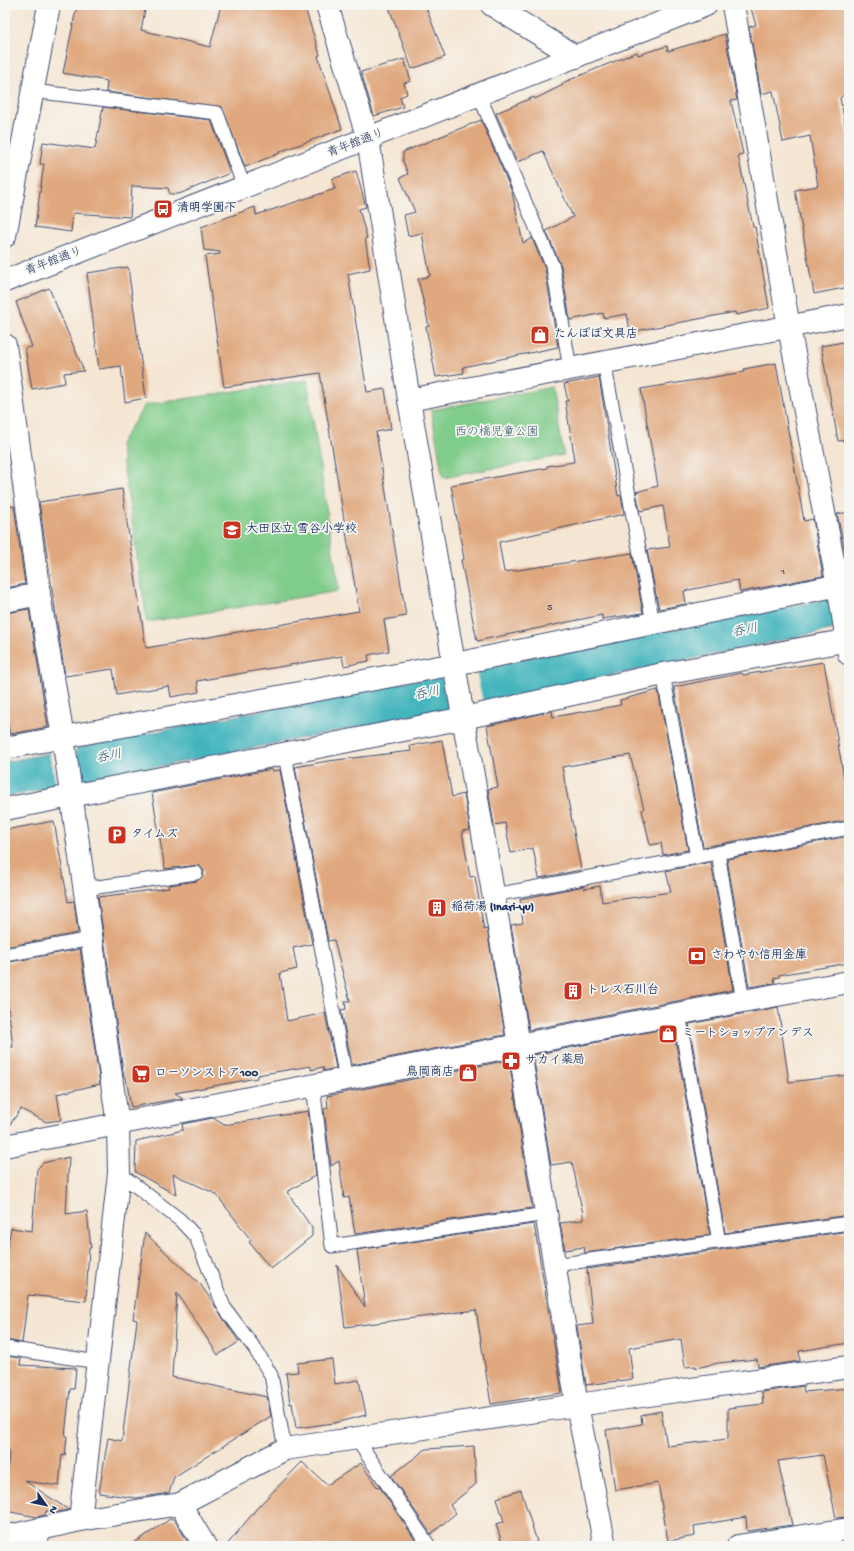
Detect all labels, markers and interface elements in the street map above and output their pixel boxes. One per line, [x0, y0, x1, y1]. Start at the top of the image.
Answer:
street label: 青年館通り [325, 126, 387, 161]
bus stop icon: 清明学園下 [152, 198, 174, 220]
place label: 清明学園下 [177, 201, 237, 216]
street label: 青年館通り [23, 244, 85, 279]
shop icon: たんぽぽ文具店 [529, 324, 551, 346]
place label: たんぽぽ文具店 [554, 327, 638, 342]
park label: 西の橋児童公園 [455, 425, 539, 440]
school or university icon: 大田区立 雪谷小学校 [221, 519, 243, 541]
place label: 大田区立 雪谷小学校 [246, 522, 357, 537]
house number: 1 [780, 566, 785, 578]
house number: 5 [547, 602, 553, 614]
water label: 呑川 [731, 620, 759, 641]
water label: 呑川 [413, 683, 441, 704]
water label: 呑川 [95, 746, 123, 767]
parking icon: タイムズ [106, 824, 128, 846]
place label: タイムズ [131, 828, 178, 842]
building icon: 稲荷湯 (Inari-yu) [426, 897, 448, 919]
place label: 稲荷湯 (Inari-yu) [451, 900, 534, 915]
bank icon: さわやか信用金庫 [686, 945, 708, 967]
place label: さわやか信用金庫 [711, 948, 807, 963]
building icon: トレス石川台 [562, 980, 584, 1002]
place label: トレス石川台 [587, 983, 659, 998]
shop icon: ミートショップアンデス [657, 1023, 679, 1045]
place label: ミートショップアンデス [682, 1026, 814, 1041]
pharmacy icon: サカイ薬局 [500, 1050, 522, 1072]
place label: サカイ薬局 [525, 1053, 585, 1068]
shop icon: 鳥岡商店 [457, 1062, 479, 1084]
supermarket icon: ローソンストア100 [130, 1063, 152, 1085]
place label: 鳥岡商店 [406, 1065, 454, 1080]
place label: ローソンストア100 [155, 1067, 259, 1081]
north arrow [26, 1485, 66, 1525]
text: N [46, 1503, 60, 1516]

